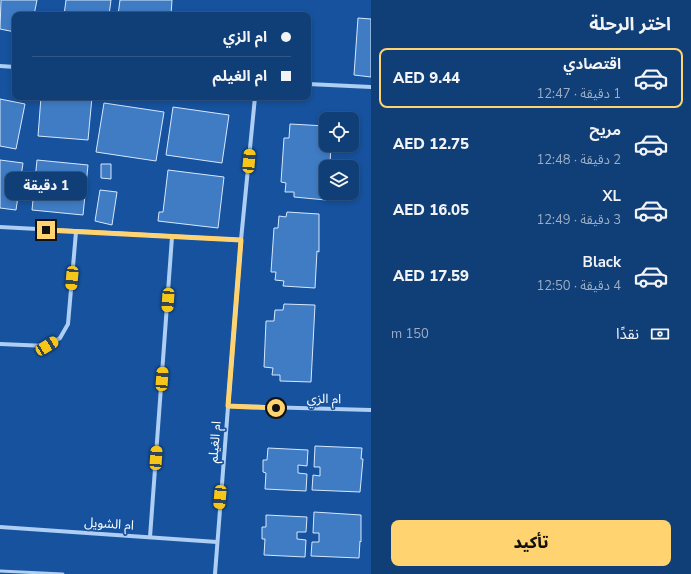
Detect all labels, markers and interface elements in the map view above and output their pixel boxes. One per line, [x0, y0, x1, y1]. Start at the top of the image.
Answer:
text: اختر الرحلة [589, 12, 671, 36]
text: ام الزي [223, 27, 267, 47]
text: اقتصادي [563, 54, 621, 74]
icon: car [633, 60, 669, 96]
text: ام الغيلم [213, 66, 267, 86]
text: AED 9.44 [393, 68, 460, 88]
text: 1 دقيقة · 12:47 [536, 85, 621, 103]
map controls [319, 112, 359, 200]
button: locate [319, 112, 359, 152]
text: مريح [589, 120, 621, 140]
icon: car [633, 126, 669, 162]
text: AED 12.75 [393, 134, 469, 154]
car [242, 149, 256, 173]
text: 2 دقيقة · 12:48 [536, 151, 621, 169]
button: layers [319, 160, 359, 200]
callout: 1 دقيقة [5, 172, 87, 200]
text: 1 دقيقة [23, 177, 69, 195]
text: XL [602, 186, 621, 206]
icon: car [633, 192, 669, 228]
text: AED 16.05 [393, 200, 469, 220]
text: 3 دقيقة · 12:49 [536, 211, 621, 229]
route end [37, 221, 55, 239]
text: Black [583, 252, 621, 272]
icon: car [633, 258, 669, 294]
car [65, 266, 79, 290]
text: AED 17.59 [393, 266, 469, 286]
text: 4 دقيقة · 12:50 [536, 277, 621, 295]
car [161, 288, 175, 312]
icon: cash [649, 323, 671, 345]
text: نقدًا [616, 324, 639, 344]
text: 150 m [391, 325, 429, 343]
car [34, 335, 60, 357]
car [155, 367, 169, 391]
street label: ام الزي [307, 390, 341, 409]
route start [267, 399, 285, 417]
street label: ام الغيلم [204, 420, 227, 464]
car [149, 446, 163, 470]
car [213, 485, 227, 509]
street label: ام الشويل [84, 513, 134, 535]
button: تأكيد [391, 520, 671, 566]

